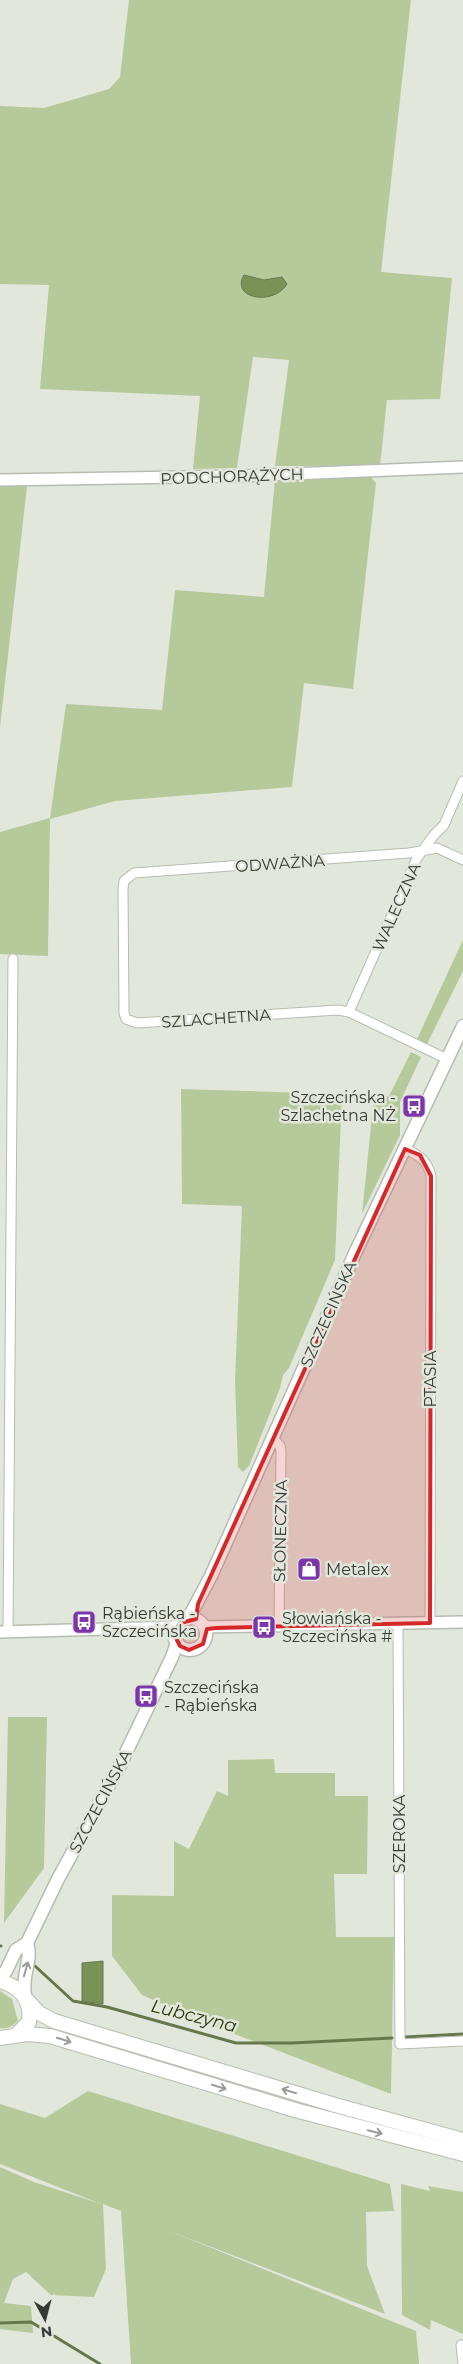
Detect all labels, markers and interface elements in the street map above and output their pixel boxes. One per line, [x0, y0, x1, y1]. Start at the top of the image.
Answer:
street label: PODCHORĄŻYCH [160, 465, 304, 488]
street label: ODWAŻNA [235, 851, 326, 876]
street label: WALECZNA [368, 859, 425, 954]
street label: SZLACHETNA [161, 1005, 272, 1032]
place label: Szczecińska - Szlachetna NŻ [281, 1088, 396, 1125]
bus stop icon: Szczecińska - Szlachetna NŻ [401, 1093, 427, 1119]
street label: SZCZECIŃSKA [297, 1258, 361, 1370]
street label: PTASIA [421, 1350, 440, 1408]
street label: SŁONECZNA [270, 1479, 291, 1582]
shop icon: Metalex [296, 1556, 322, 1582]
place label: Metalex [326, 1560, 389, 1579]
place label: Rąbieńska - Szczecińska [102, 1604, 197, 1641]
bus stop icon: Rąbieńska - Szczecińska [71, 1609, 97, 1635]
place label: Słowiańska - Szczecińska # [282, 1609, 392, 1646]
bus stop icon: Słowiańska - Szczecińska # [251, 1614, 277, 1640]
place label: Szczecińska - Rąbieńska [164, 1678, 259, 1715]
bus stop icon: Szczecińska - Rąbieńska [133, 1683, 159, 1709]
street label: SZCZECIŃSKA [65, 1746, 136, 1856]
street label: SZEROKA [390, 1794, 409, 1873]
one-way arrow [21, 1961, 31, 1977]
water label: Lubczyna [149, 1995, 239, 2037]
one-way arrow [55, 2036, 71, 2046]
one-way arrow [211, 2083, 227, 2093]
one-way arrow [281, 2086, 297, 2096]
one-way arrow [367, 2128, 383, 2137]
north arrow [20, 2294, 70, 2344]
text: N [40, 2322, 53, 2342]

